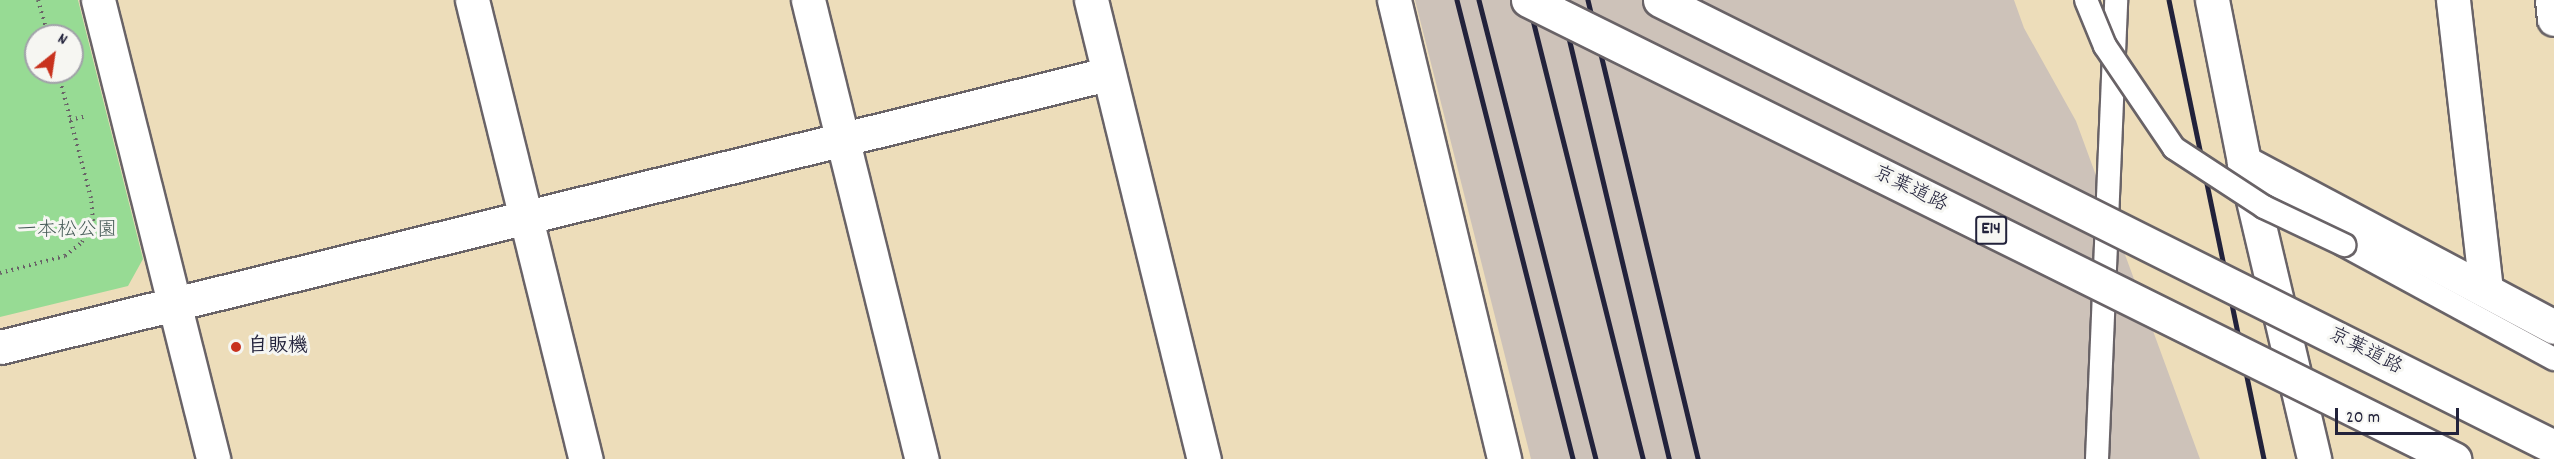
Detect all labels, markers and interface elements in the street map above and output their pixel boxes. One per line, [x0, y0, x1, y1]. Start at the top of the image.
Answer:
north arrow [24, 24, 84, 84]
text: N [53, 28, 71, 52]
street label: 京葉道路 [1869, 162, 1951, 218]
road number: E14 [1974, 215, 2008, 245]
park label: 一本松公園 [17, 219, 117, 243]
street label: 京葉道路 [2324, 323, 2406, 381]
place label: 自販機 [248, 335, 308, 359]
marker: 自販機 [229, 340, 243, 354]
scale bar [2338, 396, 2462, 434]
text: 20 m [2346, 406, 2380, 431]

